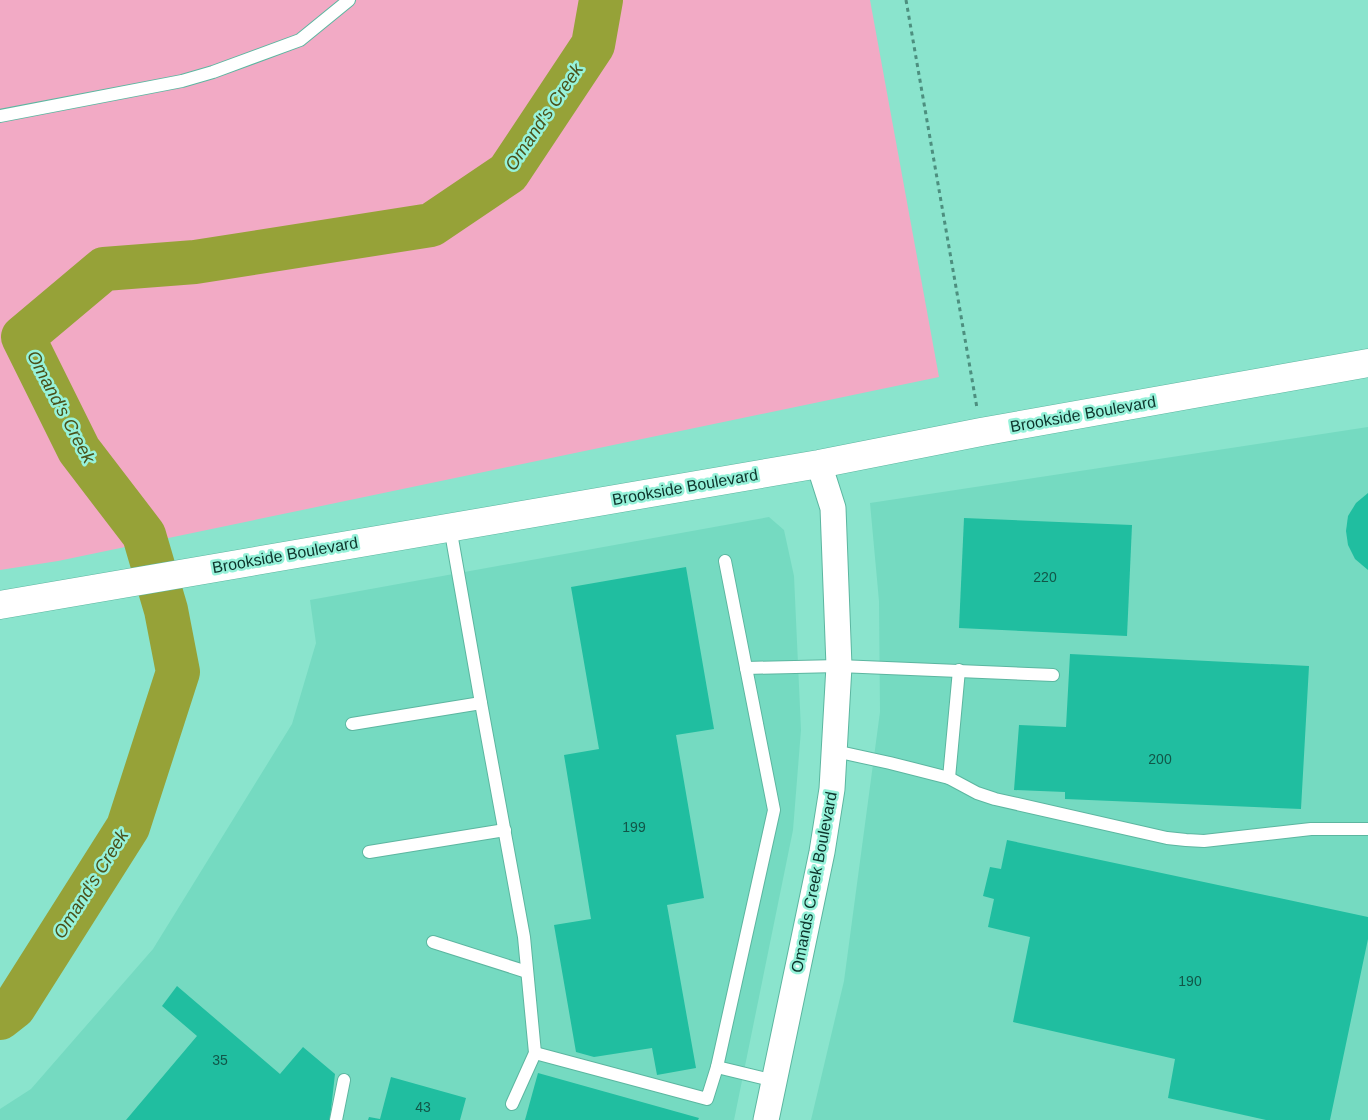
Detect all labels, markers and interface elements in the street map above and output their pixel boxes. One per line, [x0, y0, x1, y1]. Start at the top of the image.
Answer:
water label: Omand's Creek [501, 59, 588, 174]
water label: Omand's Creek [23, 347, 100, 468]
street label: Brookside Boulevard [1009, 393, 1157, 435]
street label: Brookside Boulevard [611, 466, 759, 508]
street label: Brookside Boulevard [211, 534, 359, 576]
house number: 220 [1033, 569, 1057, 585]
house number: 200 [1148, 751, 1172, 767]
street label: Omands Creek Boulevard [788, 790, 840, 974]
house number: 199 [622, 819, 646, 835]
water label: Omand's Creek [50, 825, 133, 942]
house number: 190 [1178, 973, 1202, 989]
house number: 35 [212, 1052, 228, 1068]
house number: 43 [415, 1099, 431, 1115]

